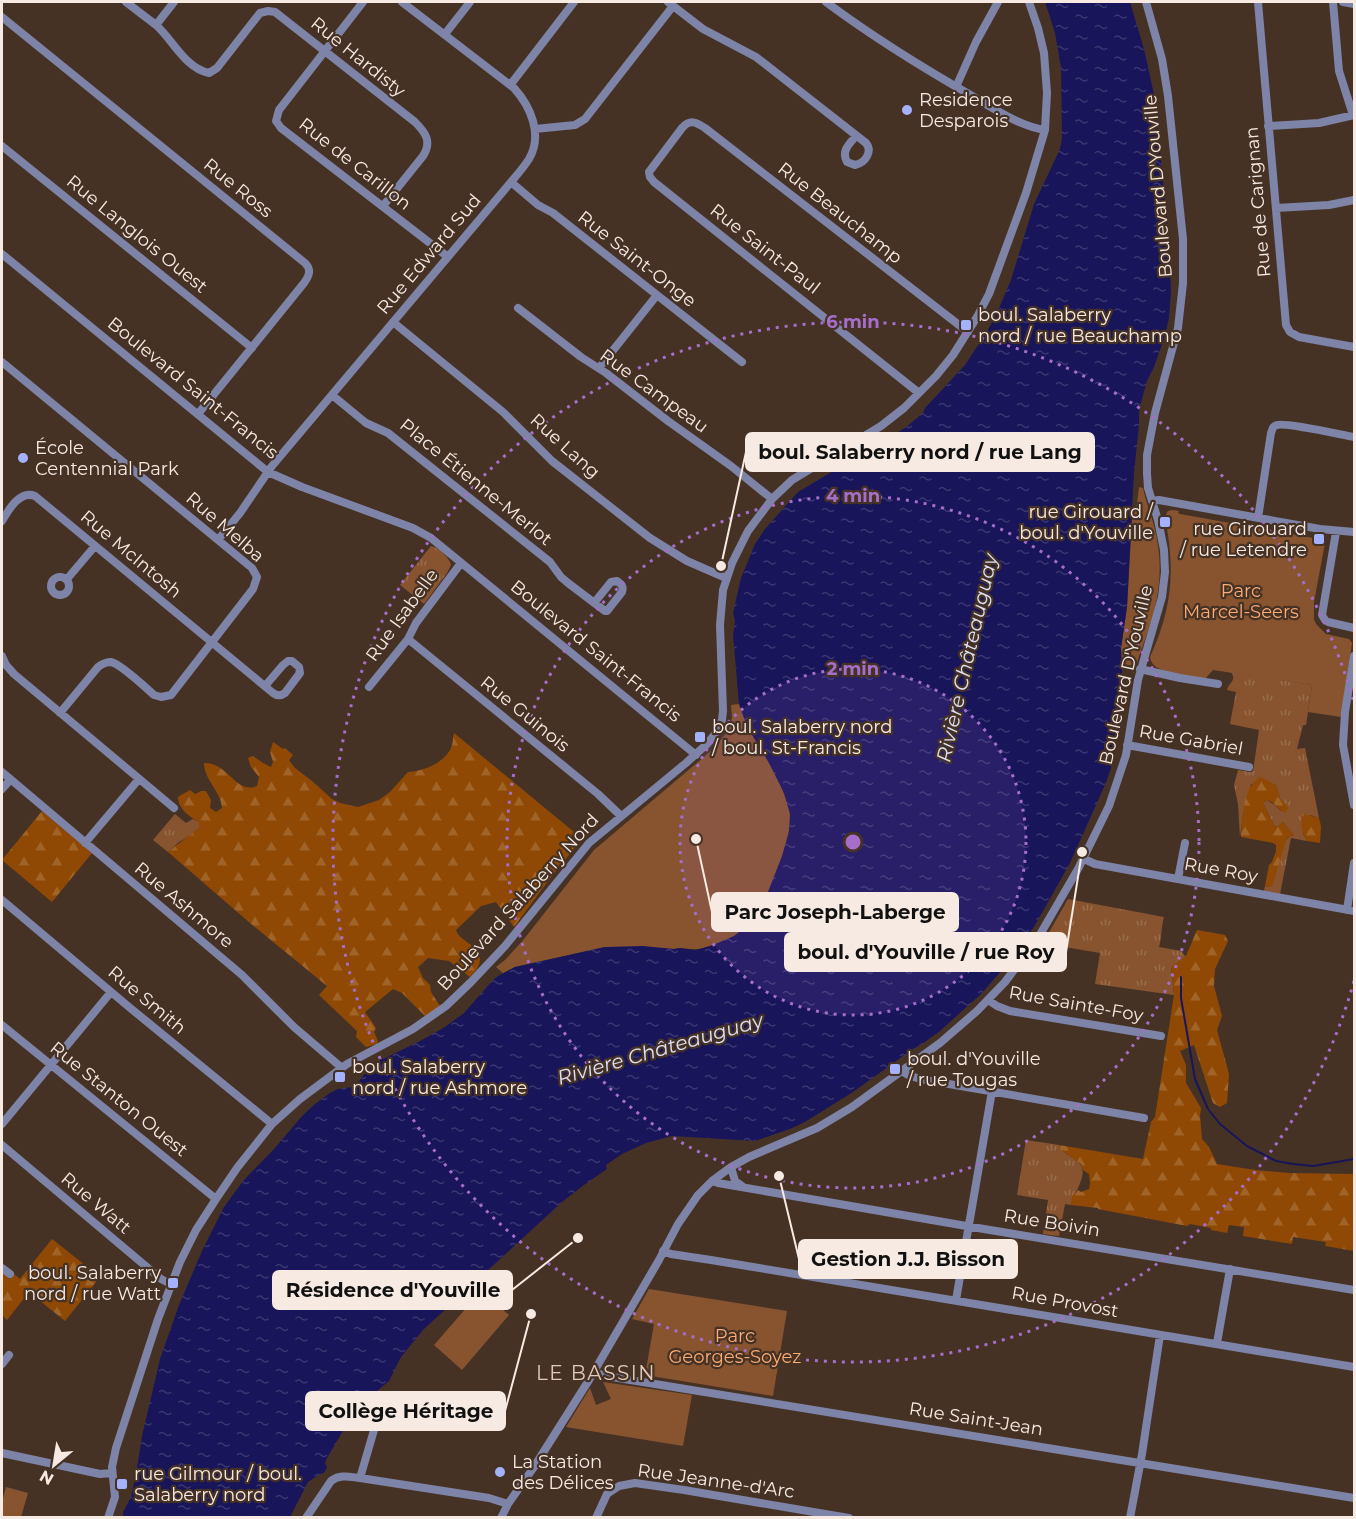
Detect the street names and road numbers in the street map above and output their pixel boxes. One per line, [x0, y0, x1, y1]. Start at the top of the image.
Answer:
street label: Rue Hardisty [306, 12, 410, 102]
street label: Boulevard D'Youville [1139, 94, 1177, 278]
street label: Rue de Carillon [294, 113, 416, 215]
street label: Rue de Carignan [1240, 126, 1276, 278]
street label: Rue Ross [199, 153, 277, 223]
street label: Rue Beauchamp [773, 158, 907, 268]
street label: Rue Langlois Ouest [62, 170, 212, 298]
street label: Rue Edward Sud [372, 189, 486, 319]
street label: Rue Saint-Paul [706, 199, 824, 299]
street label: Rue Saint-Onge [573, 206, 701, 312]
street label: Boulevard Saint-Francis [103, 312, 283, 464]
street label: Rue Campeau [596, 344, 712, 438]
street label: Rue Lang [526, 409, 604, 483]
street label: Place Étienne-Merlot [395, 414, 557, 550]
street label: Rue Melba [181, 487, 269, 567]
street label: Rue McIntosh [76, 505, 186, 603]
street label: Rue Isabelle [361, 564, 443, 666]
street label: Boulevard Saint-Francis [506, 575, 686, 727]
street label: Boulevard D'Youville [1095, 583, 1157, 767]
street label: Rue Guinois [476, 671, 574, 757]
street label: Rue Gabriel [1137, 720, 1245, 760]
street label: Boulevard Salaberry Nord [433, 809, 603, 995]
street label: Rue Roy [1182, 853, 1260, 887]
street label: Rue Ashmore [130, 857, 238, 953]
street label: Rue Smith [104, 961, 190, 1039]
street label: Rue Sainte-Foy [1007, 981, 1145, 1027]
street label: Rue Stanton Ouest [46, 1037, 192, 1161]
street label: Rue Watt [56, 1167, 136, 1239]
street label: Rue Boivin [1002, 1205, 1102, 1241]
street label: Rue Provost [1010, 1282, 1120, 1322]
street label: Rue Saint-Jean [907, 1398, 1045, 1440]
street label: Rue Jeanne-d'Arc [636, 1459, 796, 1503]

